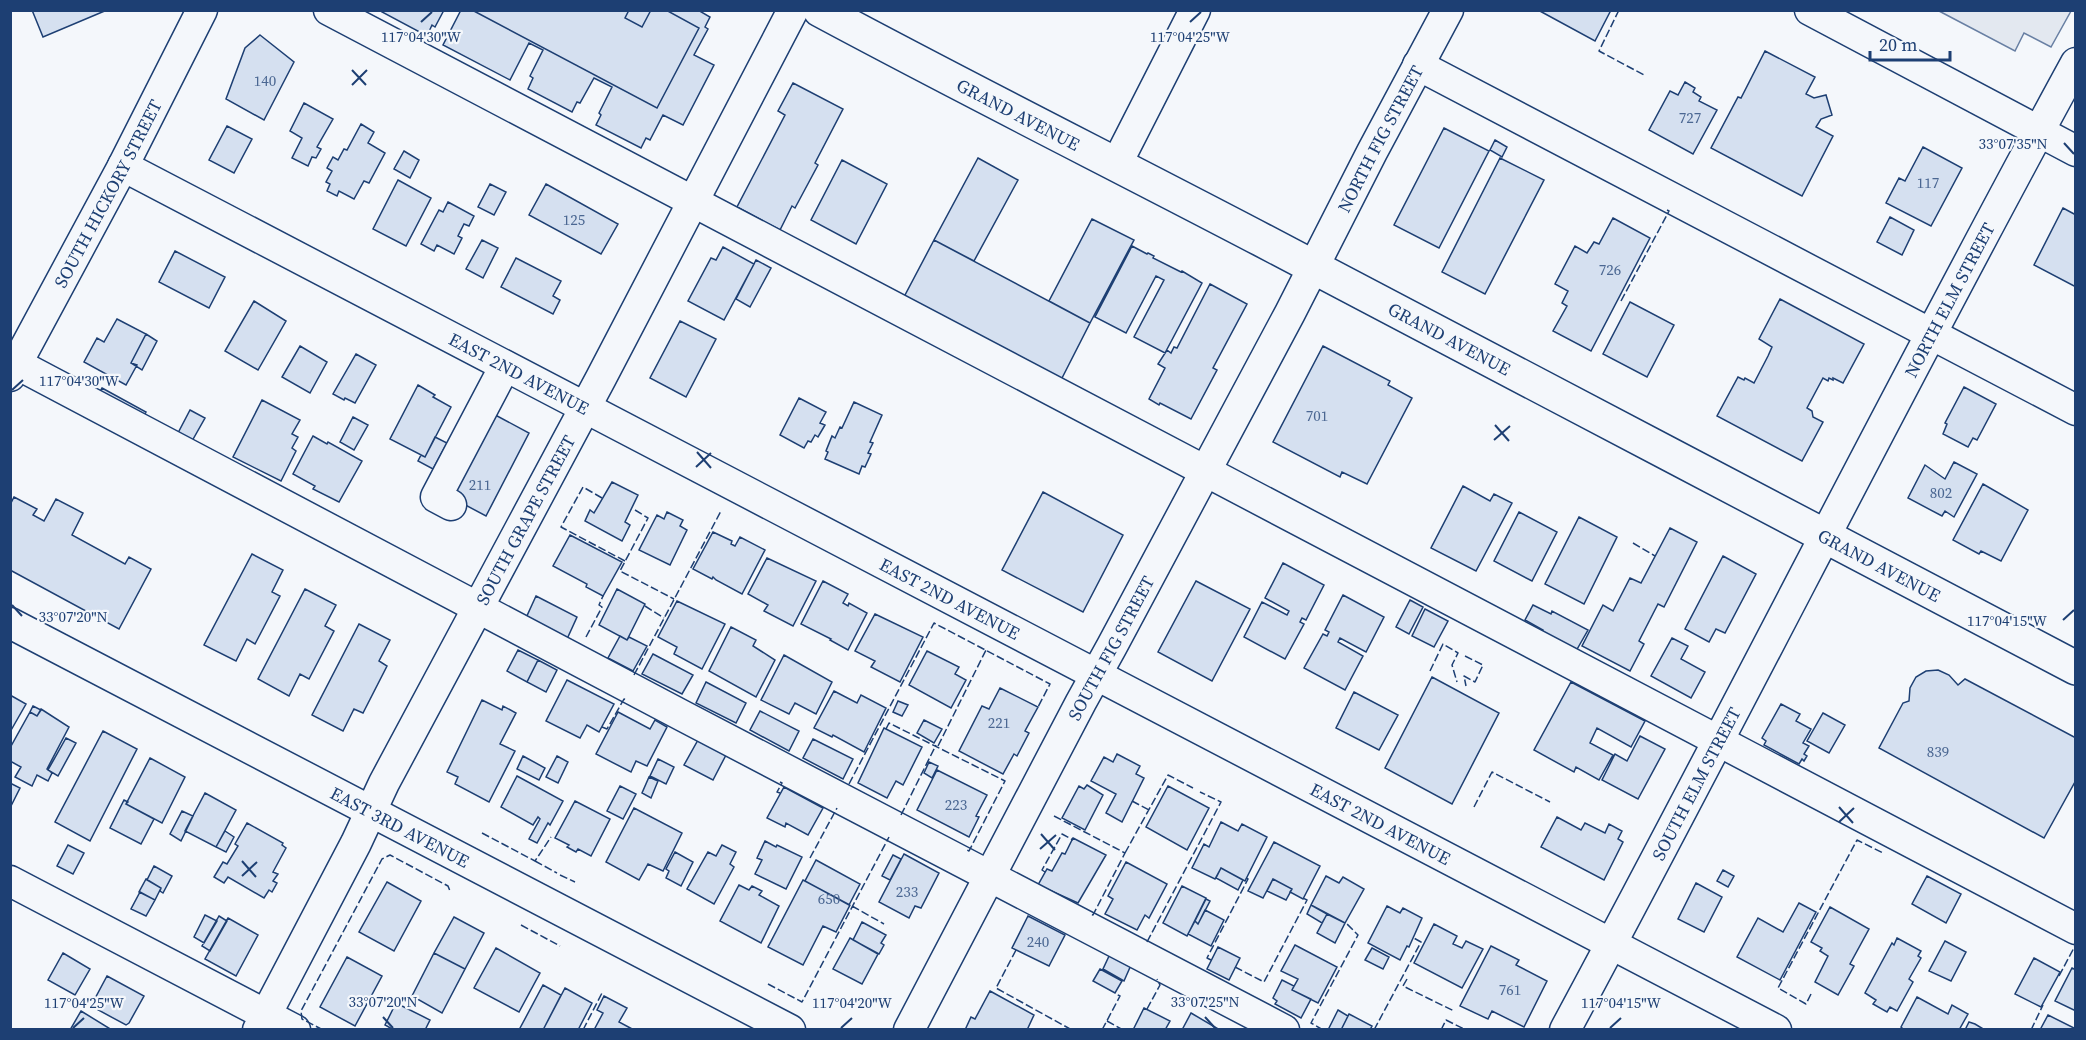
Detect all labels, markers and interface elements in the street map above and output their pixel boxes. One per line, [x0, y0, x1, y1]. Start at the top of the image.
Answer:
scale bar [1870, 24, 1950, 62]
text: 117°04'30"W [381, 26, 462, 47]
text: 117°04'25"W [1150, 26, 1231, 47]
text: 20 m [1879, 32, 1917, 57]
street label: NORTH FIG STREET [1331, 61, 1429, 217]
house number: 140 [254, 70, 276, 91]
street label: GRAND AVENUE [953, 72, 1084, 156]
street label: SOUTH HICKORY STREET [47, 95, 167, 292]
house number: 727 [1679, 107, 1701, 128]
text: 33°07'35"N [1978, 133, 2048, 154]
house number: 117 [1917, 172, 1939, 193]
house number: 125 [563, 209, 585, 230]
street label: NORTH ELM STREET [1898, 218, 2000, 382]
house number: 726 [1599, 259, 1621, 280]
street label: GRAND AVENUE [1384, 296, 1515, 381]
street label: EAST 2ND AVENUE [445, 326, 594, 420]
text: 117°04'30"W [39, 370, 120, 391]
house number: 701 [1306, 405, 1328, 426]
street label: SOUTH GRAPE STREET [469, 430, 581, 609]
house number: 211 [469, 474, 491, 495]
house number: 802 [1930, 482, 1952, 503]
street label: GRAND AVENUE [1814, 522, 1945, 608]
street label: EAST 2ND AVENUE [875, 551, 1025, 645]
street label: SOUTH FIG STREET [1061, 571, 1160, 725]
text: 33°07'20"N [38, 606, 108, 627]
text: 117°04'15"W [1967, 610, 2048, 631]
street label: SOUTH ELM STREET [1645, 702, 1746, 865]
house number: 221 [988, 712, 1010, 733]
house number: 839 [1927, 741, 1949, 762]
street label: EAST 2ND AVENUE [1306, 776, 1455, 870]
street label: EAST 3RD AVENUE [326, 780, 474, 873]
house number: 223 [945, 794, 967, 815]
house number: 233 [896, 881, 918, 902]
house number: 650 [818, 888, 840, 909]
house number: 240 [1027, 931, 1049, 952]
house number: 761 [1499, 979, 1521, 1000]
text: 33°07'20"N [348, 991, 418, 1012]
text: 33°07'25"N [1170, 991, 1240, 1012]
text: 117°04'25"W [44, 992, 125, 1013]
text: 117°04'20"W [812, 992, 893, 1013]
text: 117°04'15"W [1581, 992, 1662, 1013]

